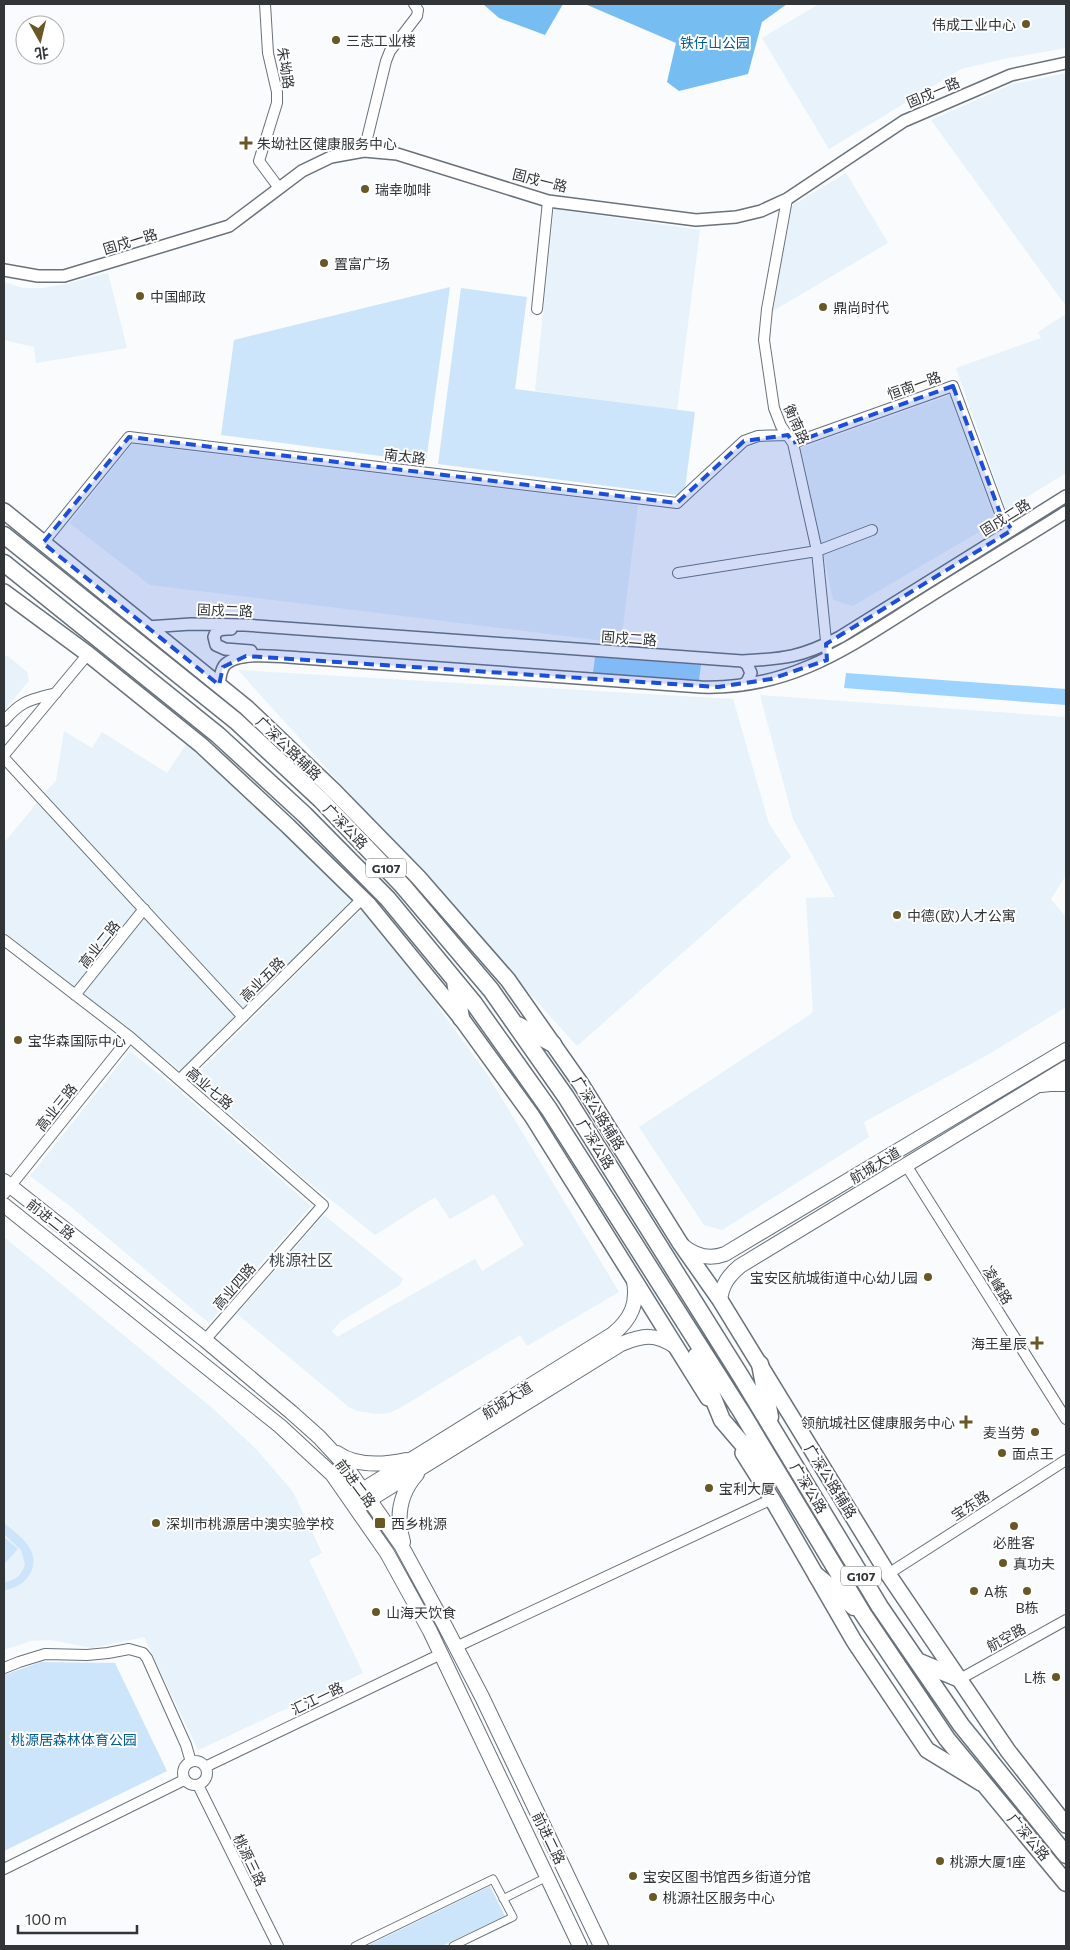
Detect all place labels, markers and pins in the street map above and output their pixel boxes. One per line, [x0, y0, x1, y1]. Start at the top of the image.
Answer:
place label: 伟成工业中心 [932, 16, 1016, 33]
marker: 伟成工业中心 [1020, 18, 1032, 30]
place label: 三志工业楼 [346, 32, 416, 49]
marker: 三志工业楼 [330, 34, 342, 46]
place label: 朱坳社区健康服务中心 [257, 135, 397, 152]
marker: 朱坳社区健康服务中心 [239, 136, 253, 150]
place label: 瑞幸咖啡 [375, 181, 431, 198]
marker: 瑞幸咖啡 [359, 183, 371, 195]
place label: 置富广场 [334, 255, 390, 272]
marker: 置富广场 [318, 257, 330, 269]
place label: 中国邮政 [150, 288, 206, 305]
marker: 中国邮政 [134, 290, 146, 302]
place label: 鼎尚时代 [833, 299, 889, 316]
marker: 鼎尚时代 [817, 301, 829, 313]
place label: 中德(欧)人才公寓 [907, 907, 1016, 924]
marker: 中德(欧)人才公寓 [891, 909, 903, 921]
place label: 宝华森国际中心 [28, 1032, 126, 1049]
marker: 宝华森国际中心 [12, 1034, 24, 1046]
place label: 宝安区航城街道中心幼儿园 [750, 1269, 918, 1286]
marker: 宝安区航城街道中心幼儿园 [922, 1271, 934, 1283]
place label: 海王星辰 [971, 1335, 1027, 1352]
marker: 海王星辰 [1031, 1337, 1043, 1349]
place label: 领航城社区健康服务中心 [801, 1414, 955, 1431]
marker: 领航城社区健康服务中心 [959, 1415, 973, 1429]
place label: 麦当劳 [983, 1424, 1025, 1441]
marker: 麦当劳 [1029, 1426, 1041, 1438]
place label: 面点王 [1012, 1445, 1054, 1462]
marker: 面点王 [996, 1447, 1008, 1459]
place label: 宝利大厦 [719, 1480, 775, 1497]
marker: 宝利大厦 [703, 1482, 715, 1494]
place label: 深圳市桃源居中澳实验学校 [166, 1515, 334, 1532]
place label: 西乡桃源 [391, 1515, 447, 1532]
marker: 西乡桃源 [373, 1516, 387, 1530]
marker: 深圳市桃源居中澳实验学校 [150, 1517, 162, 1529]
marker: 必胜客 [1008, 1520, 1020, 1532]
place label: 必胜客 [993, 1534, 1035, 1551]
place label: 真功夫 [1013, 1555, 1055, 1572]
marker: 真功夫 [997, 1557, 1009, 1569]
place label: A栋 [984, 1583, 1008, 1600]
marker: A栋 [968, 1585, 980, 1597]
marker: B栋 [1021, 1585, 1033, 1597]
place label: B栋 [1015, 1599, 1039, 1616]
place label: 山海天饮食 [386, 1604, 456, 1621]
marker: 山海天饮食 [370, 1606, 382, 1618]
place label: L栋 [1024, 1669, 1046, 1686]
marker: L栋 [1050, 1671, 1062, 1683]
place label: 桃源大厦1座 [950, 1853, 1026, 1870]
marker: 桃源大厦1座 [934, 1855, 946, 1867]
place label: 宝安区图书馆西乡街道分馆 [643, 1868, 811, 1885]
marker: 宝安区图书馆西乡街道分馆 [627, 1870, 639, 1882]
place label: 桃源社区服务中心 [663, 1889, 775, 1906]
marker: 桃源社区服务中心 [647, 1891, 659, 1903]

